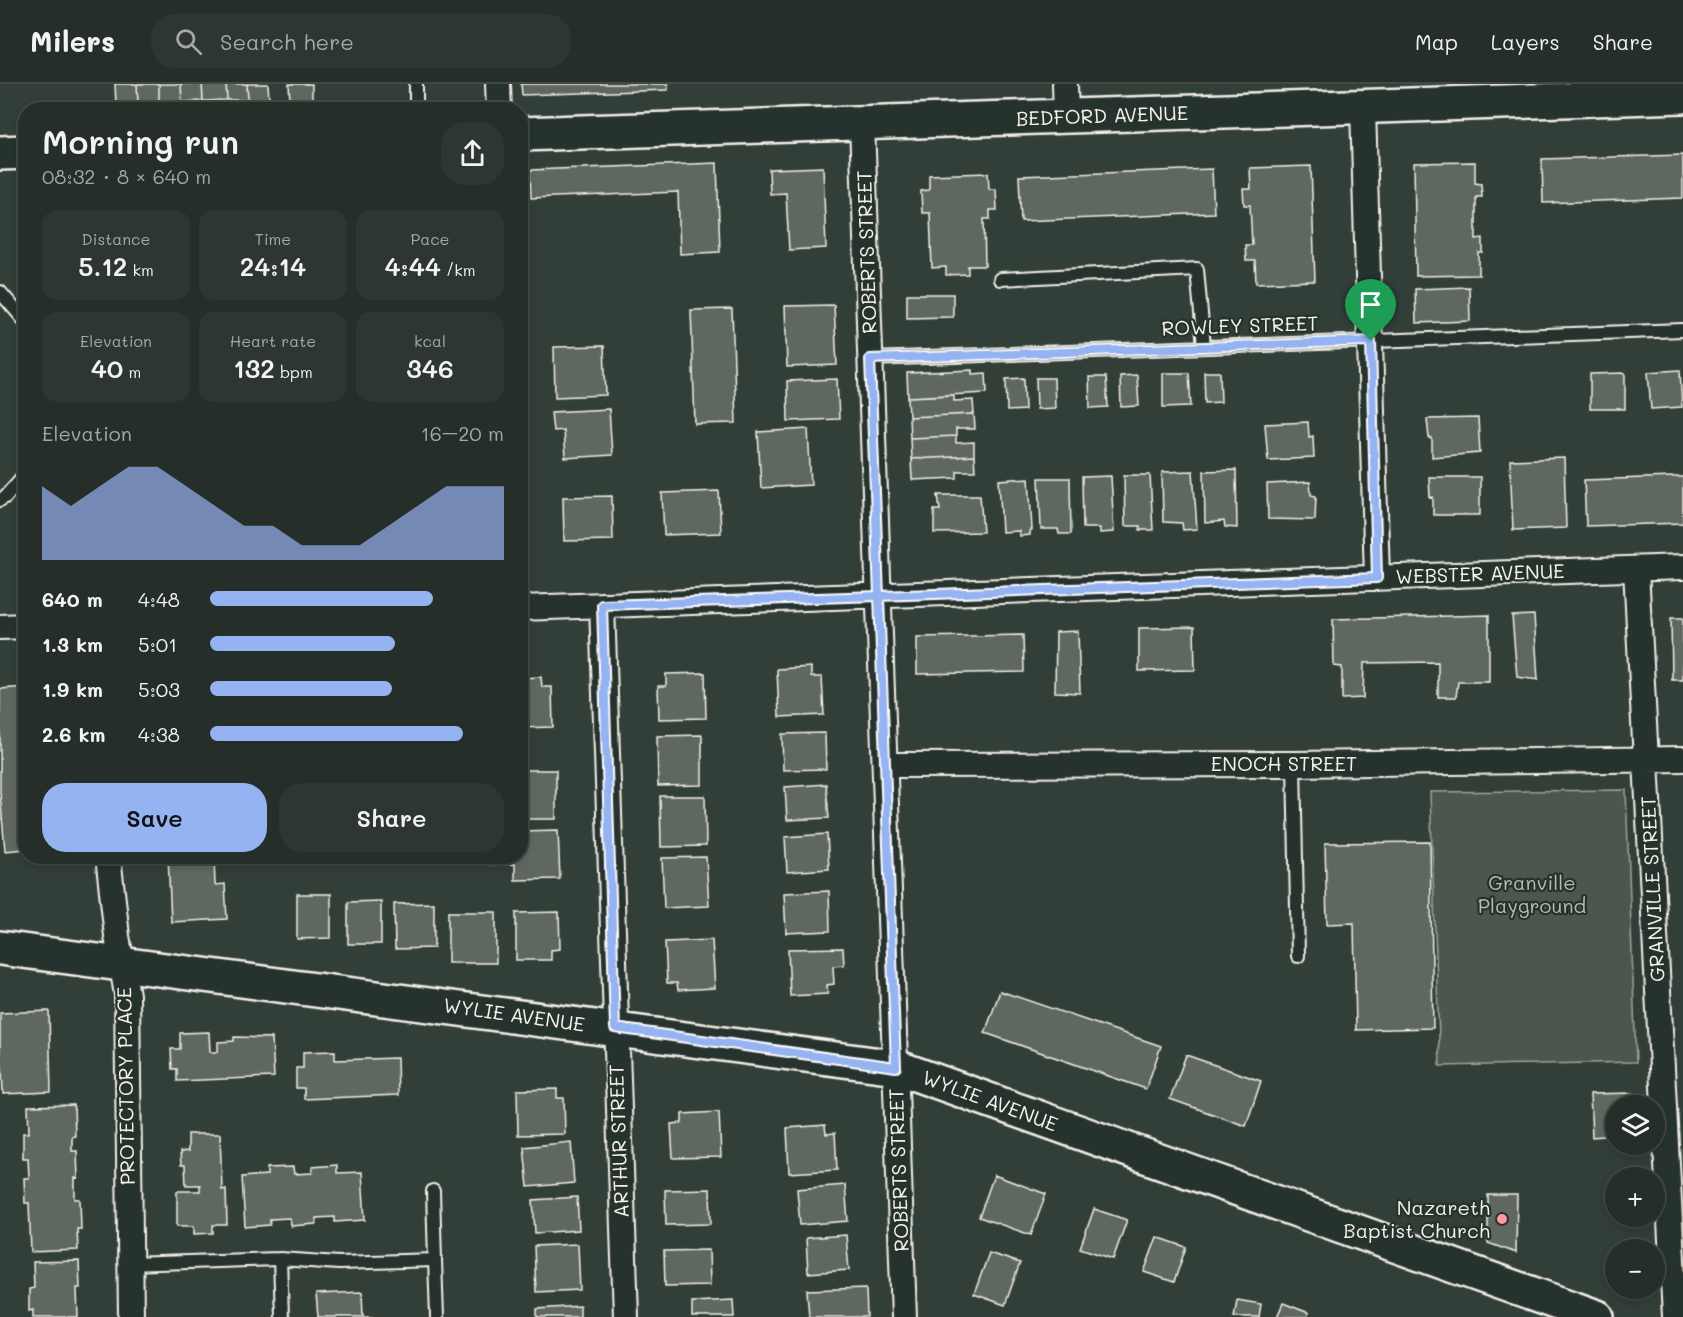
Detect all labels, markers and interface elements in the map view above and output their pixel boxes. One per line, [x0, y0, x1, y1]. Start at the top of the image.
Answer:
search box [151, 14, 571, 68]
text: Milers [30, 23, 115, 59]
icon: search [172, 25, 205, 58]
text: Search here [220, 27, 354, 56]
text: Map [1415, 28, 1458, 55]
text: Layers [1491, 28, 1560, 55]
text: Share [1593, 28, 1653, 55]
street label: BEDFORD AVENUE [1015, 99, 1189, 131]
text: Morning run [42, 119, 239, 162]
button: share [441, 122, 504, 185]
text: 08:32 · 8 × 640 m [42, 163, 211, 189]
street label: ROBERTS STREET [850, 170, 882, 334]
text: Distance [82, 228, 150, 249]
text: Time [255, 228, 291, 249]
text: Pace [410, 228, 450, 249]
text: 5.12 [78, 249, 127, 283]
text: 24:14 [240, 249, 306, 283]
text: 4:44 [384, 249, 441, 283]
text: km [127, 259, 154, 280]
text: /km [441, 259, 476, 280]
pin [1345, 279, 1396, 341]
icon: arrive [1354, 288, 1387, 321]
street label: ROWLEY STREET [1161, 309, 1319, 341]
text: Elevation [80, 330, 152, 351]
text: Heart rate [230, 330, 316, 351]
text: kcal [414, 330, 446, 351]
text: 40 [91, 351, 123, 385]
text: 132 [233, 351, 275, 385]
text: 346 [406, 351, 454, 385]
text: m [123, 361, 141, 382]
text: bpm [275, 361, 313, 382]
text: Elevation [42, 420, 132, 446]
text: 16–20 m [421, 420, 504, 446]
street label: WEBSTER AVENUE [1395, 557, 1565, 589]
text: 640 m [42, 586, 103, 612]
text: 4:48 [138, 586, 180, 612]
text: 1.3 km [42, 631, 103, 657]
text: 5:01 [138, 631, 177, 657]
text: 1.9 km [42, 676, 103, 702]
text: 5:03 [138, 676, 180, 702]
text: 2.6 km [42, 721, 105, 747]
text: 4:38 [138, 721, 180, 747]
street label: ENOCH STREET [1211, 750, 1357, 776]
button: Save [42, 783, 267, 852]
button: Share [279, 783, 504, 852]
street label: GRANVILLE STREET [1634, 795, 1670, 983]
park label: Granville Playground [1478, 869, 1586, 918]
street label: PROTECTORY PLACE [110, 987, 140, 1185]
street label: WYLIE AVENUE [442, 991, 587, 1037]
street label: WYLIE AVENUE [919, 1063, 1062, 1137]
street label: ARTHUR STREET [602, 1064, 634, 1218]
street label: ROBERTS STREET [882, 1088, 914, 1252]
map controls [1605, 1095, 1665, 1299]
button: layers [1605, 1095, 1665, 1155]
button: + [1605, 1167, 1665, 1227]
place label: Nazareth Baptist Church [1343, 1194, 1490, 1243]
marker: Nazareth Baptist Church [1495, 1212, 1509, 1226]
button: − [1605, 1239, 1665, 1299]

